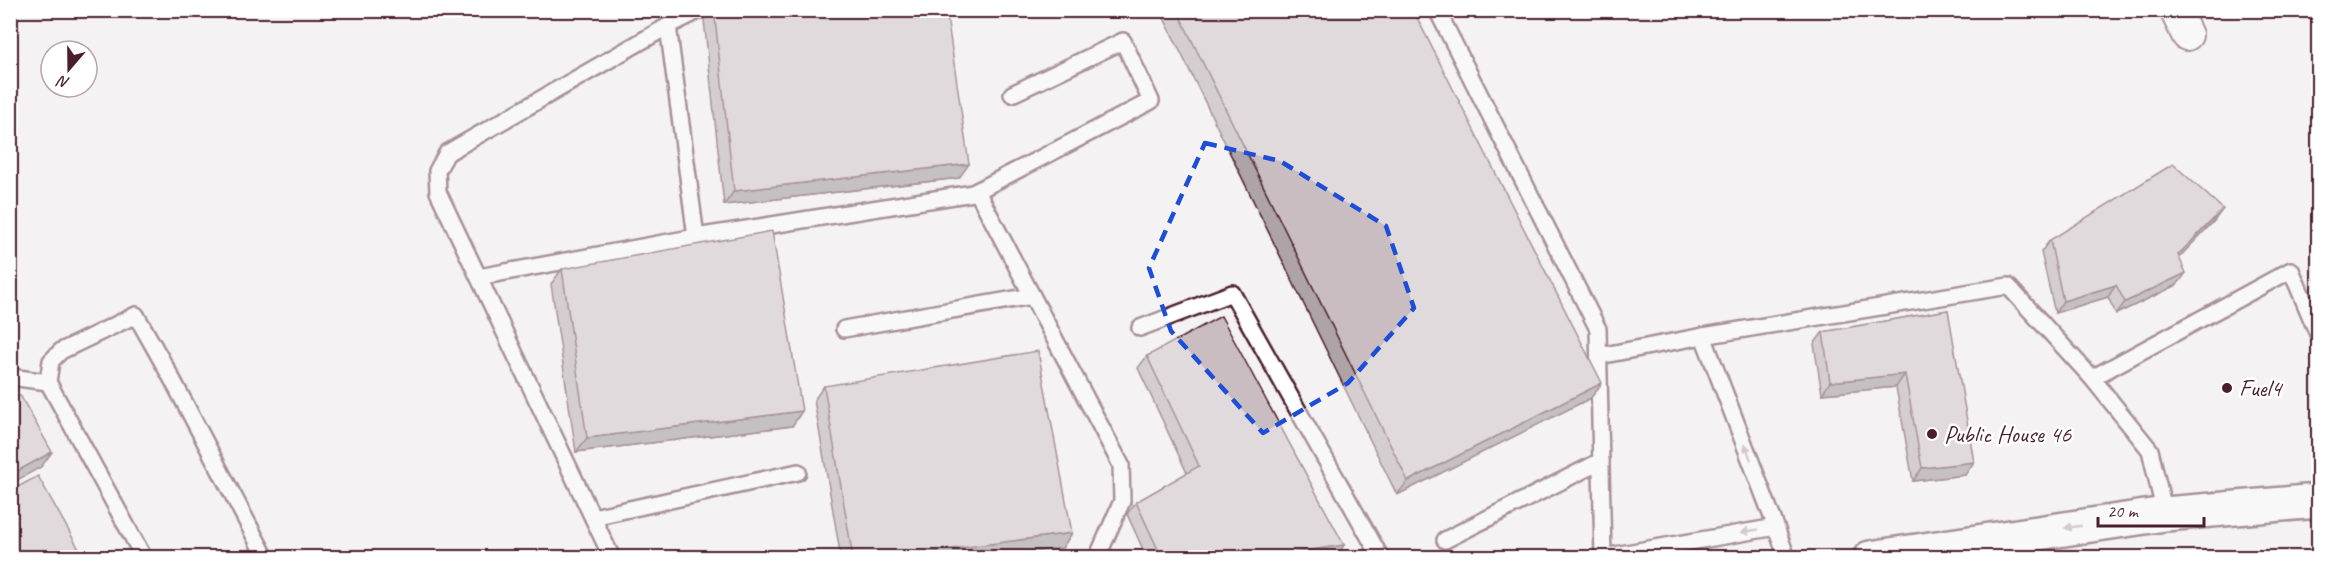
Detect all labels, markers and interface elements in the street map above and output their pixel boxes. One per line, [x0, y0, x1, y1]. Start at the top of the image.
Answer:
north arrow [39, 39, 99, 99]
text: N [53, 70, 72, 93]
place label: Fuel4 [2239, 373, 2283, 403]
marker: Fuel4 [2220, 381, 2234, 395]
place label: Public House 46 [1944, 419, 2072, 449]
marker: Public House 46 [1925, 427, 1939, 441]
one-way arrow [1743, 443, 1753, 461]
scale bar [2098, 490, 2204, 528]
text: 20 m [2107, 500, 2140, 522]
one-way arrow [2063, 523, 2082, 532]
one-way arrow [1741, 527, 1760, 536]

